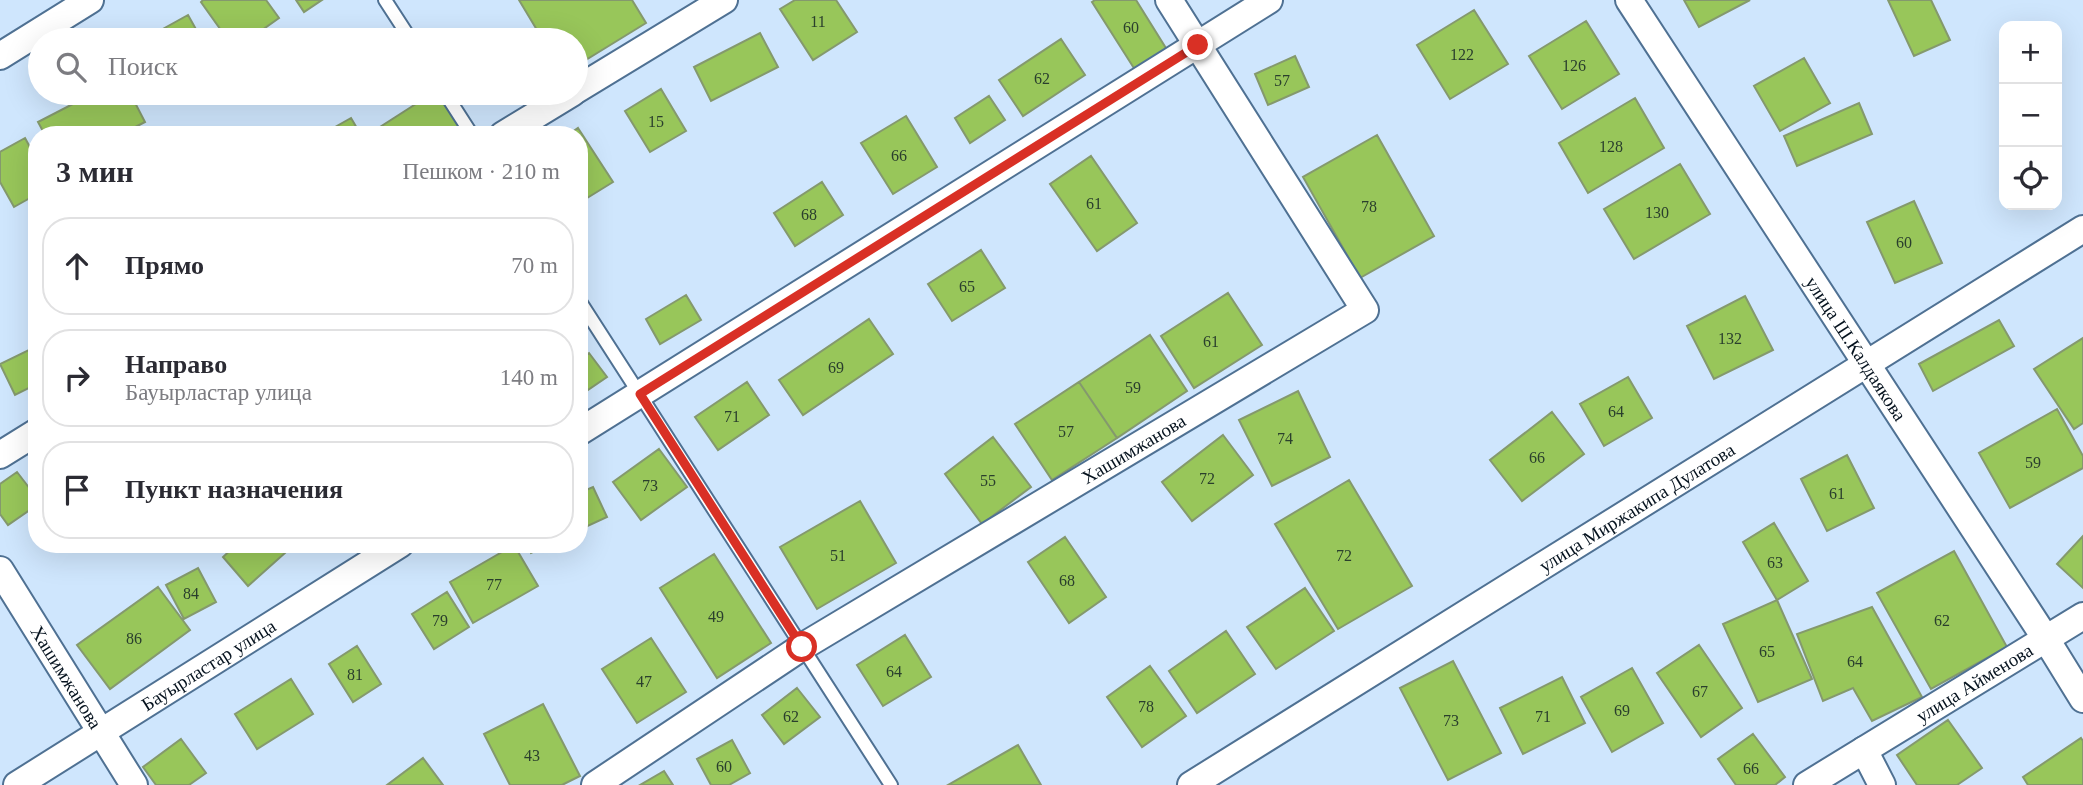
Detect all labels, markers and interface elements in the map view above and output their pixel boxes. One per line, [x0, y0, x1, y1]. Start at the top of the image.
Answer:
house number: 11 [810, 13, 826, 30]
house number: 60 [1123, 19, 1139, 36]
map controls [1999, 21, 2062, 210]
button: + [1999, 21, 2062, 84]
search box [28, 28, 588, 105]
route end [1182, 29, 1213, 60]
house number: 122 [1450, 46, 1474, 63]
icon: search [52, 48, 90, 86]
text: Поиск [108, 52, 178, 81]
house number: 126 [1562, 57, 1586, 74]
house number: 62 [1034, 70, 1050, 87]
house number: 57 [1274, 72, 1290, 89]
button: − [1999, 84, 2062, 147]
house number: 15 [648, 113, 664, 130]
house number: 128 [1599, 138, 1623, 155]
house number: 66 [891, 147, 907, 164]
button: locate [1999, 147, 2062, 210]
text: 3 мин [56, 155, 134, 188]
text: Пешком · 210 m [403, 159, 560, 184]
house number: 61 [1086, 195, 1102, 212]
house number: 78 [1361, 198, 1377, 215]
house number: 130 [1645, 204, 1669, 221]
house number: 68 [801, 206, 817, 223]
house number: 60 [1896, 234, 1912, 251]
icon: ahead [58, 247, 96, 285]
text: Прямо [125, 251, 204, 280]
text: 70 m [511, 253, 558, 278]
street label: улица Ш.Калдаякова [1801, 273, 1911, 425]
house number: 65 [959, 278, 975, 295]
house number: 132 [1718, 330, 1742, 347]
house number: 61 [1203, 333, 1219, 350]
text: Направо [125, 350, 227, 379]
icon: right [58, 359, 96, 397]
house number: 69 [828, 359, 844, 376]
text: 140 m [500, 365, 558, 390]
house number: 59 [1125, 379, 1141, 396]
text: Бауырластар улица [125, 380, 312, 405]
house number: 64 [1608, 403, 1624, 420]
house number: 71 [724, 408, 740, 425]
street label: Хашимжанова [1078, 410, 1190, 488]
house number: 57 [1058, 423, 1074, 440]
house number: 74 [1277, 430, 1293, 447]
street label: улица Миржакипа Дулатова [1535, 439, 1739, 577]
house number: 66 [1529, 449, 1545, 466]
house number: 59 [2025, 454, 2041, 471]
house number: 72 [1199, 470, 1215, 487]
icon: arrive [58, 471, 96, 509]
house number: 55 [980, 472, 996, 489]
text: Пункт назначения [125, 475, 343, 504]
house number: 73 [642, 477, 658, 494]
house number: 61 [1829, 485, 1845, 502]
house number: 51 [830, 547, 846, 564]
house number: 72 [1336, 547, 1352, 564]
house number: 63 [1767, 554, 1783, 571]
house number: 68 [1059, 572, 1075, 589]
house number: 77 [486, 576, 502, 593]
house number: 84 [183, 585, 199, 602]
house number: 49 [708, 608, 724, 625]
house number: 79 [432, 612, 448, 629]
house number: 62 [1934, 612, 1950, 629]
street label: Бауырластар улица [138, 615, 280, 715]
street label: Хашимжанова [26, 622, 106, 733]
house number: 86 [126, 630, 142, 647]
route start [786, 631, 817, 662]
street label: улица Айменова [1912, 639, 2037, 727]
house number: 65 [1759, 643, 1775, 660]
house number: 64 [1847, 653, 1863, 670]
house number: 64 [886, 663, 902, 680]
house number: 81 [347, 666, 363, 683]
house number: 47 [636, 673, 652, 690]
house number: 67 [1692, 683, 1708, 700]
house number: 78 [1138, 698, 1154, 715]
house number: 69 [1614, 702, 1630, 719]
house number: 62 [783, 708, 799, 725]
house number: 71 [1535, 708, 1551, 725]
house number: 73 [1443, 712, 1459, 729]
house number: 43 [524, 747, 540, 764]
house number: 60 [716, 758, 732, 775]
house number: 66 [1743, 760, 1759, 777]

